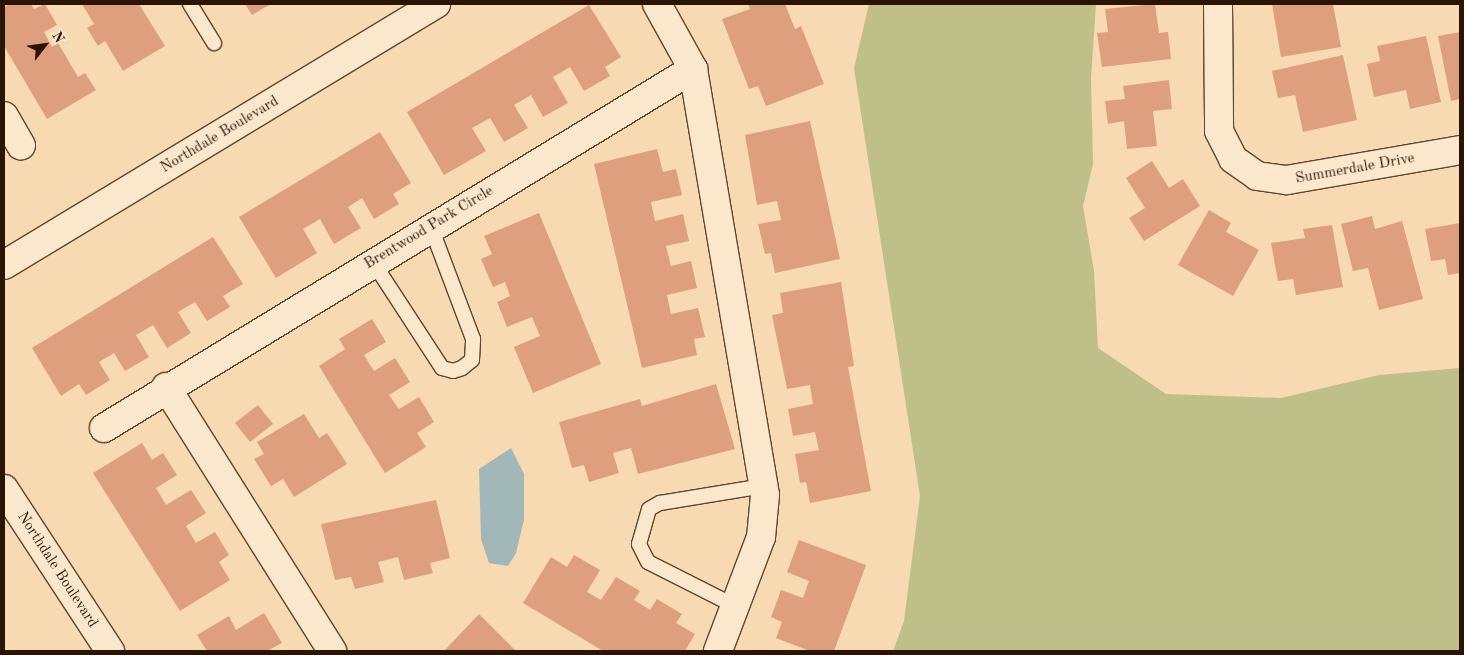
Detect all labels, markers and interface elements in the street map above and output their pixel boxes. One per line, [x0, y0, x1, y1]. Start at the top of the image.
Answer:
north arrow [20, 20, 70, 70]
text: N [49, 29, 67, 46]
street label: Northdale Boulevard [158, 93, 282, 177]
street label: Summerdale Drive [1294, 150, 1416, 188]
street label: Brentwood Park Circle [361, 182, 497, 274]
street label: Northdale Boulevard [13, 509, 101, 631]

